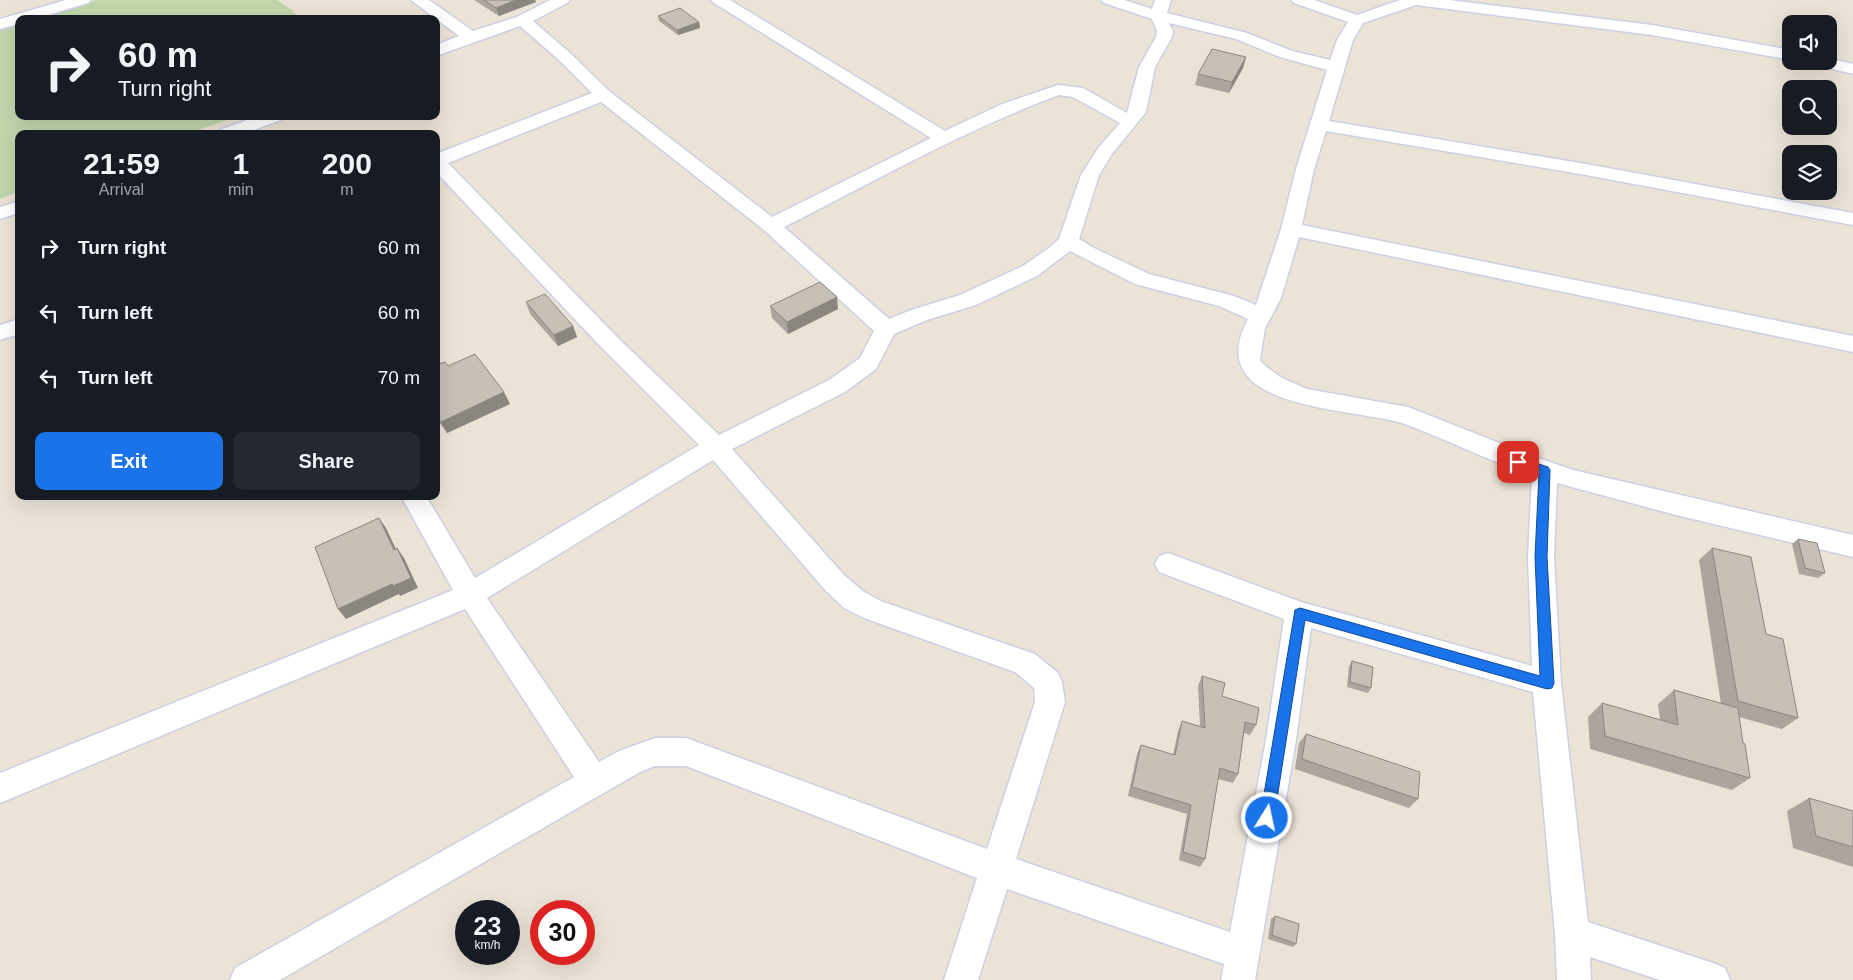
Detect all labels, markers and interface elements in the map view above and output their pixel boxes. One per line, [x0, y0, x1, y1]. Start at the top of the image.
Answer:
map controls [1782, 15, 1837, 200]
button: sound [1782, 15, 1837, 70]
icon: right [35, 35, 100, 100]
text: 60 m [118, 35, 198, 74]
text: Turn right [118, 76, 211, 101]
button: search [1782, 80, 1837, 135]
button: layers [1782, 145, 1837, 200]
text: 21:59 [83, 147, 160, 180]
text: 1 [232, 147, 249, 180]
text: 200 [322, 147, 372, 180]
text: Arrival [99, 181, 144, 198]
text: min [228, 181, 254, 198]
text: m [340, 181, 353, 198]
icon: right [35, 234, 63, 262]
text: Turn right [78, 237, 166, 258]
text: 60 m [378, 237, 420, 258]
icon: left [35, 299, 63, 327]
text: Turn left [78, 302, 153, 323]
text: 60 m [378, 302, 420, 323]
icon: left [35, 364, 63, 392]
text: Turn left [78, 367, 153, 388]
text: 70 m [378, 367, 420, 388]
button: Exit [35, 432, 223, 490]
button: Share [233, 432, 420, 490]
pin [1497, 441, 1539, 483]
icon: arrive [1504, 448, 1532, 476]
position arrow [1240, 791, 1292, 843]
speed limit sign: 30 [530, 900, 595, 965]
text: 23 [474, 912, 501, 940]
text: km/h [474, 938, 501, 952]

